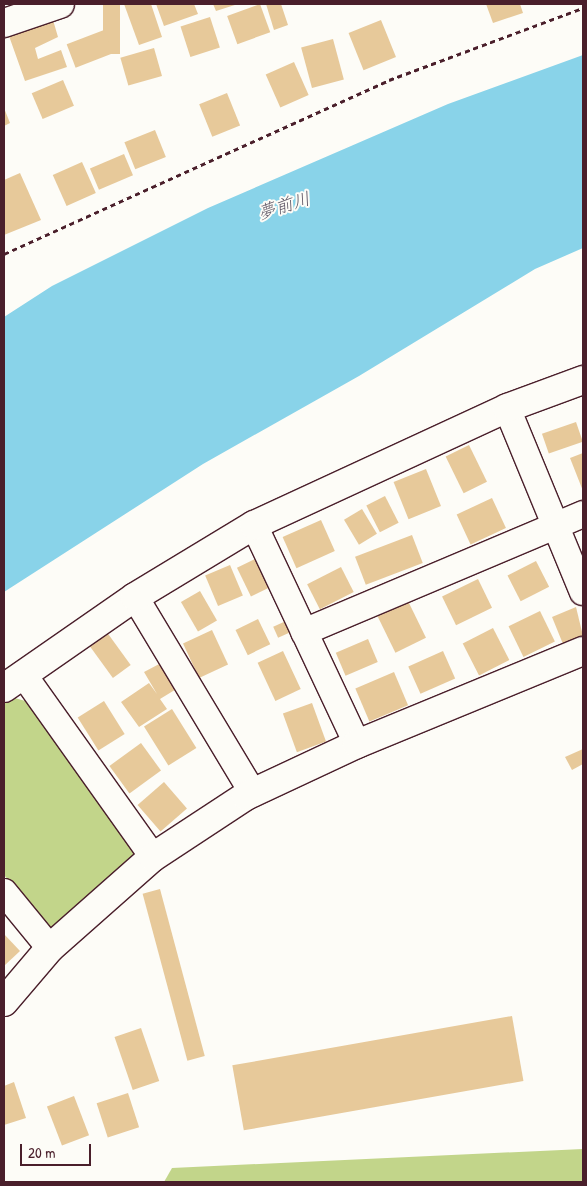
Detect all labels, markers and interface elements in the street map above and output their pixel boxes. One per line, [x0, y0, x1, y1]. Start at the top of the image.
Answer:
water label: 夢前川 [255, 188, 313, 224]
scale bar [22, 1134, 94, 1166]
text: 20 m [28, 1142, 55, 1163]

